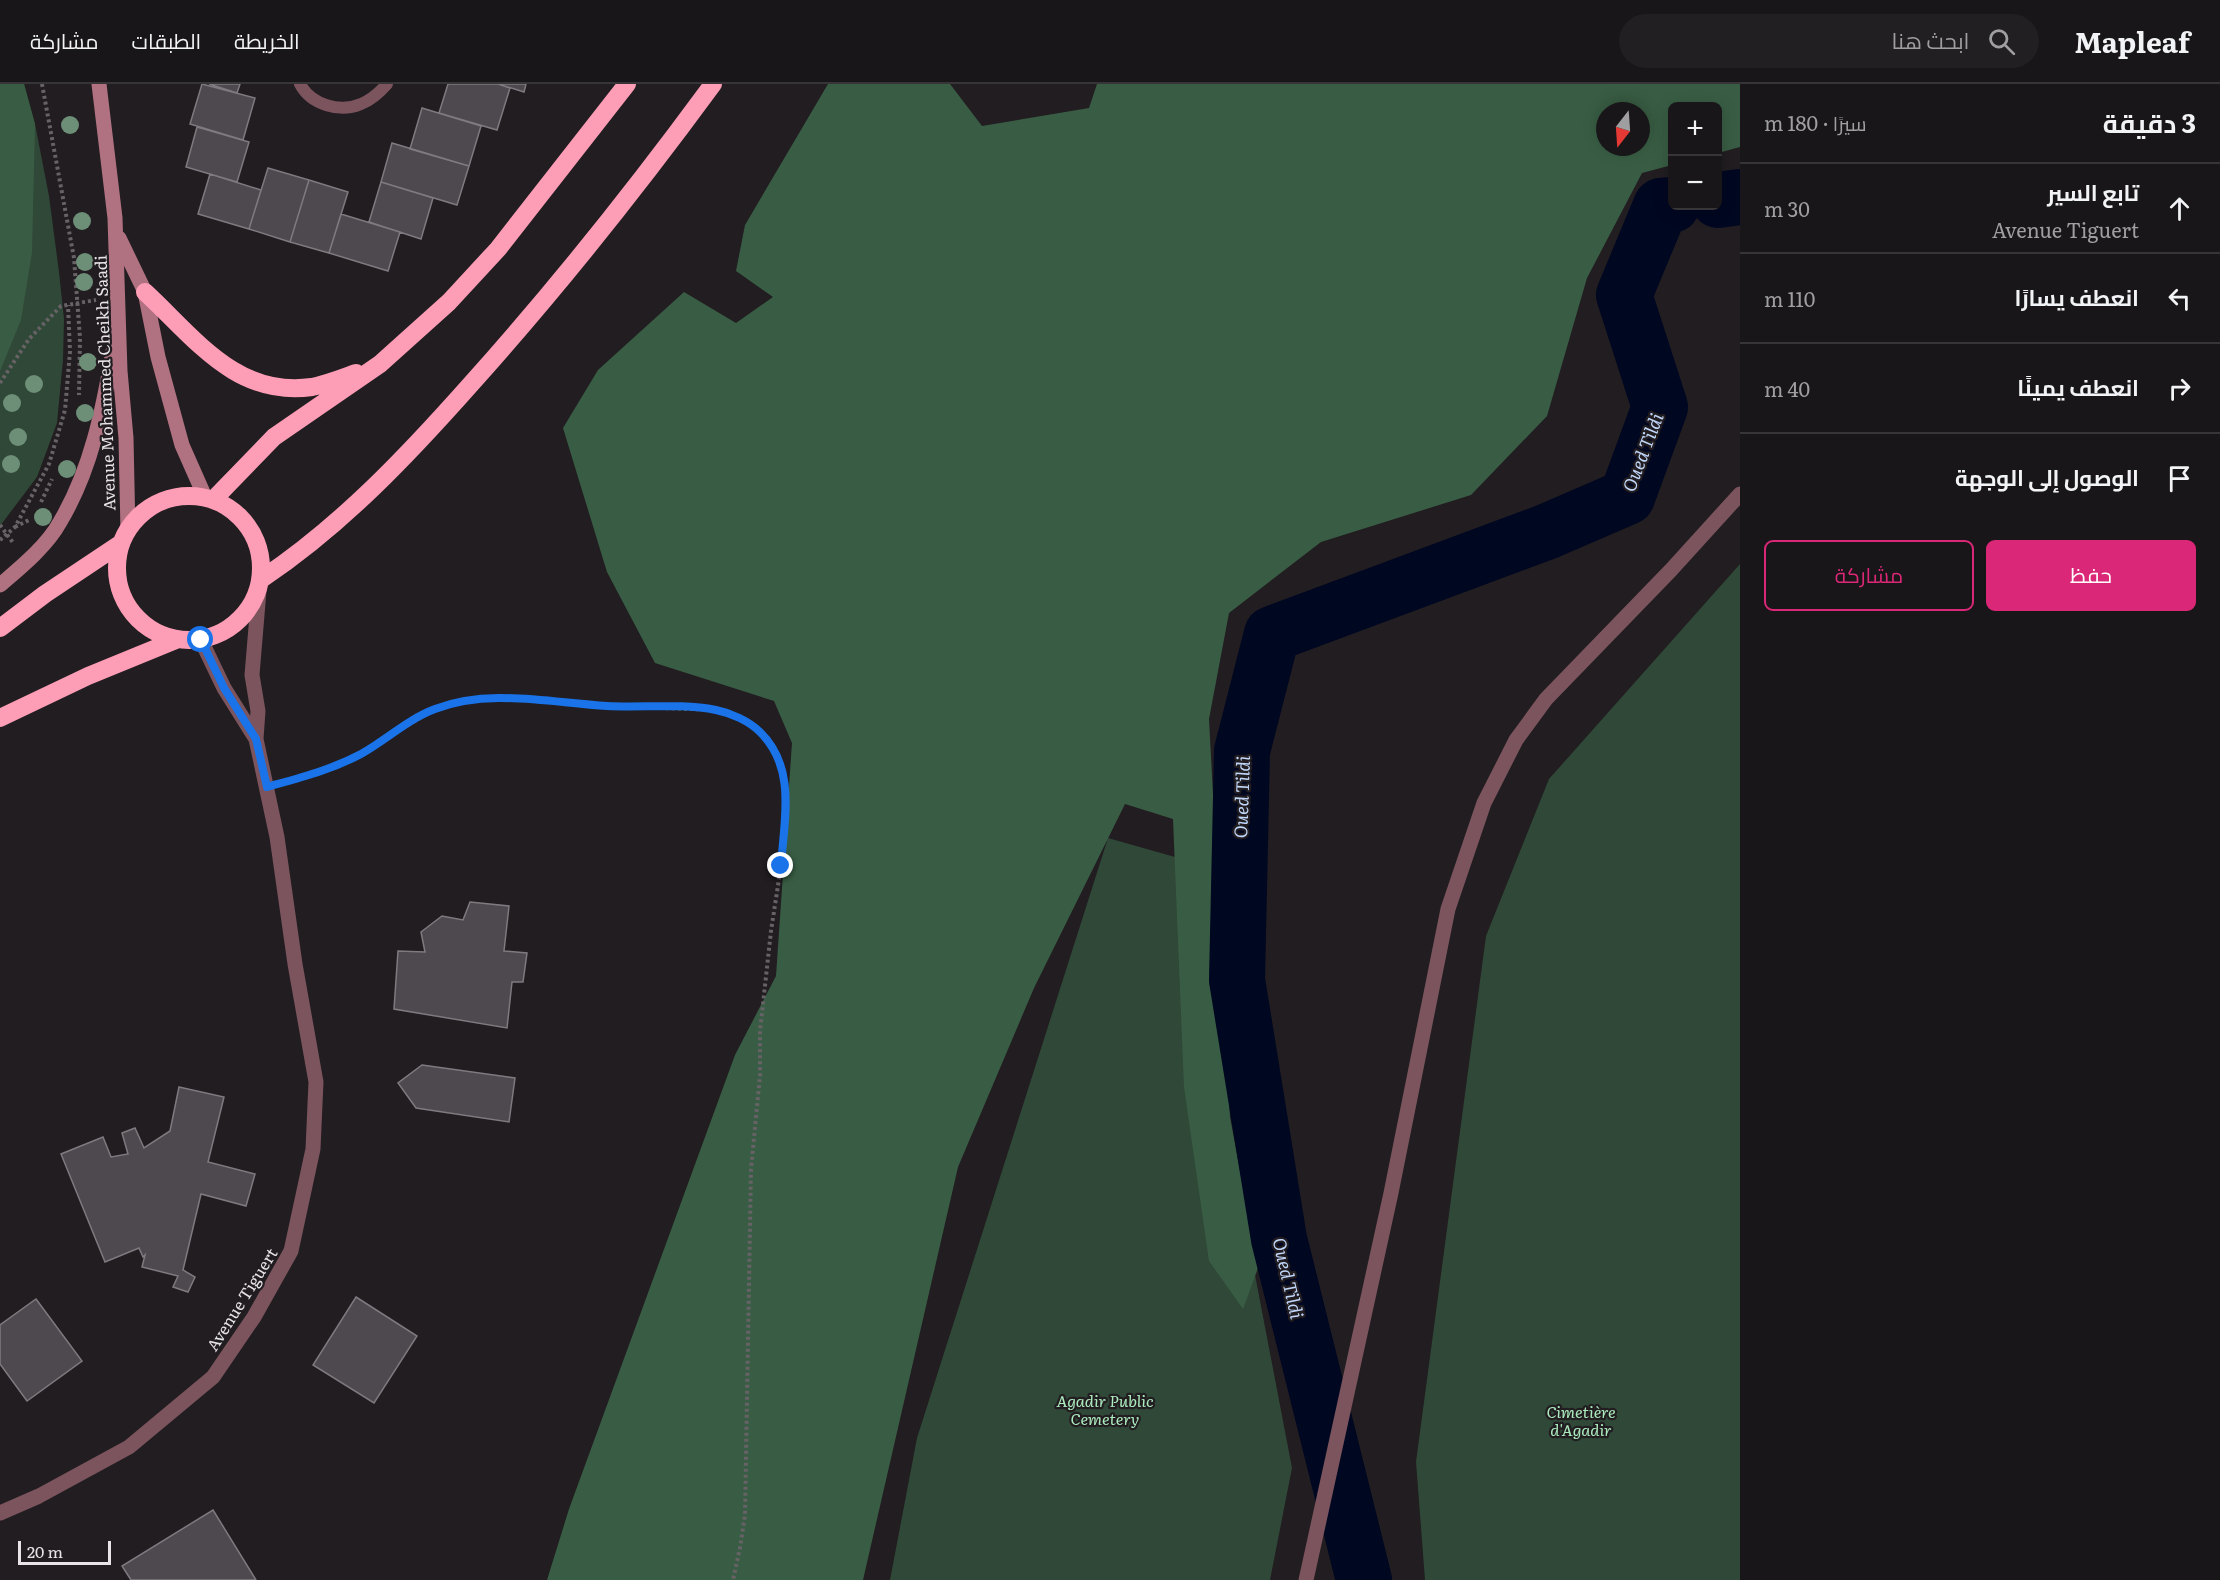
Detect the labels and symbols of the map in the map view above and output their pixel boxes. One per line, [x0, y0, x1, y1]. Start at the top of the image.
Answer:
north arrow [1596, 102, 1650, 156]
street label: Avenue Mohammed Cheikh Saadi [88, 255, 120, 511]
water label: Oued Tildi [1615, 408, 1670, 495]
route start [187, 626, 213, 652]
water label: Oued Tildi [1226, 755, 1256, 839]
route end [767, 852, 793, 878]
water label: Oued Tildi [1267, 1235, 1312, 1322]
street label: Avenue Tiguert [200, 1242, 283, 1355]
park label: Agadir Public Cemetery [1056, 1388, 1154, 1430]
park label: Cimetière d'Agadir [1546, 1399, 1616, 1441]
scale bar [18, 1538, 111, 1566]

